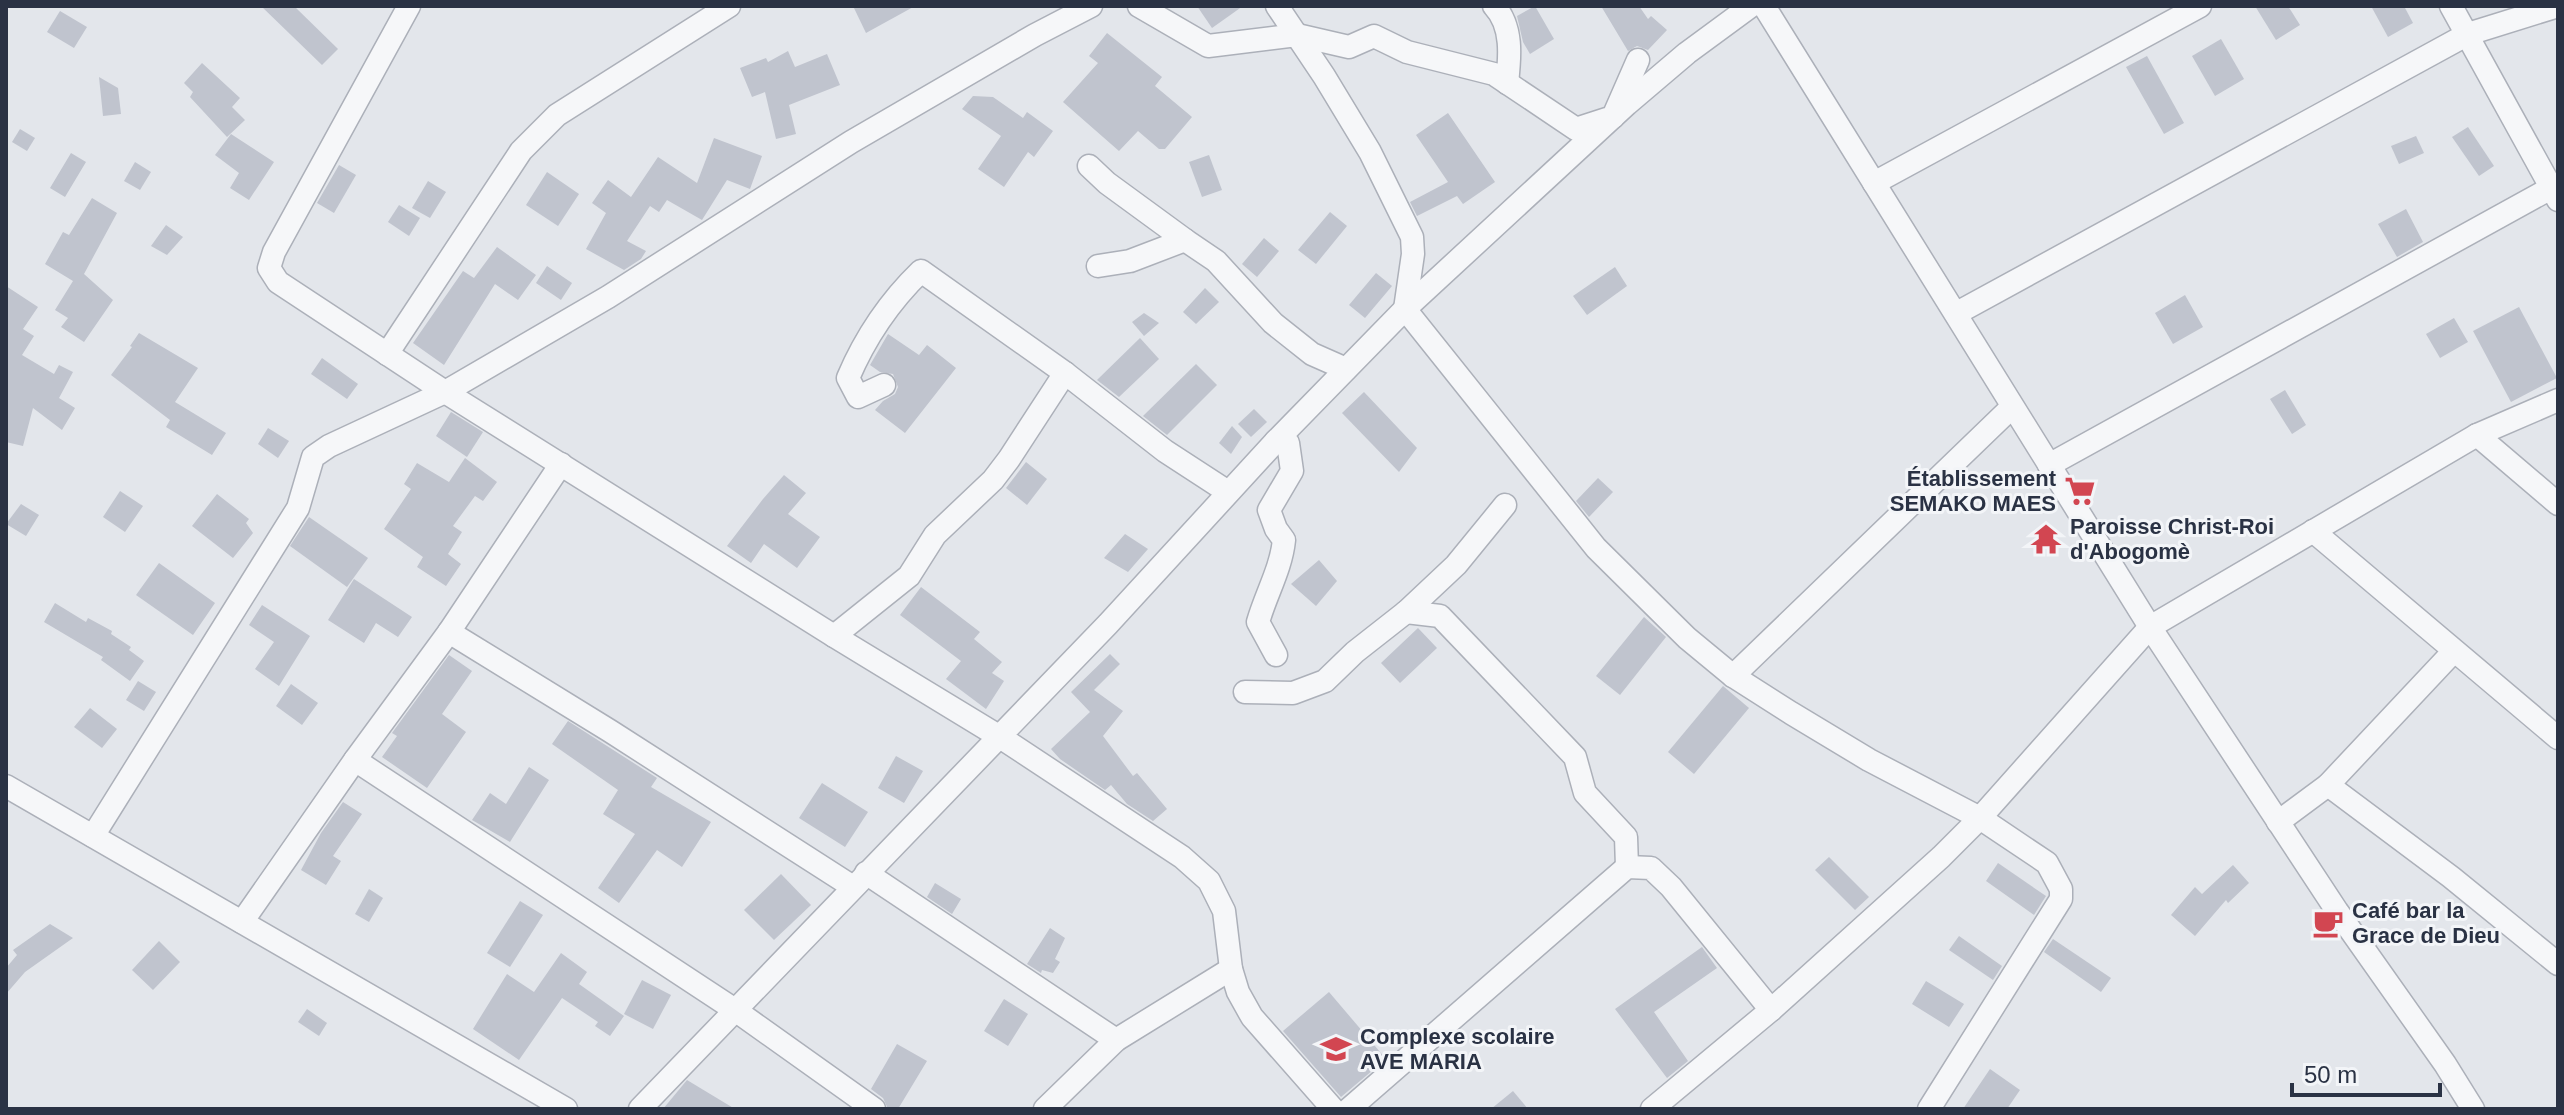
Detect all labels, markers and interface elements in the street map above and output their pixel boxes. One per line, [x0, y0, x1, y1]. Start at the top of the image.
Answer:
place label: Établissement SEMAKO MAES [1890, 466, 2057, 516]
supermarket icon: Établissement SEMAKO MAES [2063, 474, 2097, 508]
place label: Paroisse Christ-Roi d'Abogomè [2070, 514, 2274, 564]
temple icon: Paroisse Christ-Roi d'Abogomè [2029, 522, 2063, 556]
place label: Café bar la Grace de Dieu [2352, 898, 2500, 948]
cafe icon: Café bar la Grace de Dieu [2311, 906, 2345, 940]
place label: Complexe scolaire AVE MARIA [1360, 1024, 1554, 1074]
school or university icon: Complexe scolaire AVE MARIA [1319, 1032, 1353, 1066]
scale bar [2292, 1047, 2440, 1097]
text: 50 m [2304, 1061, 2357, 1088]

